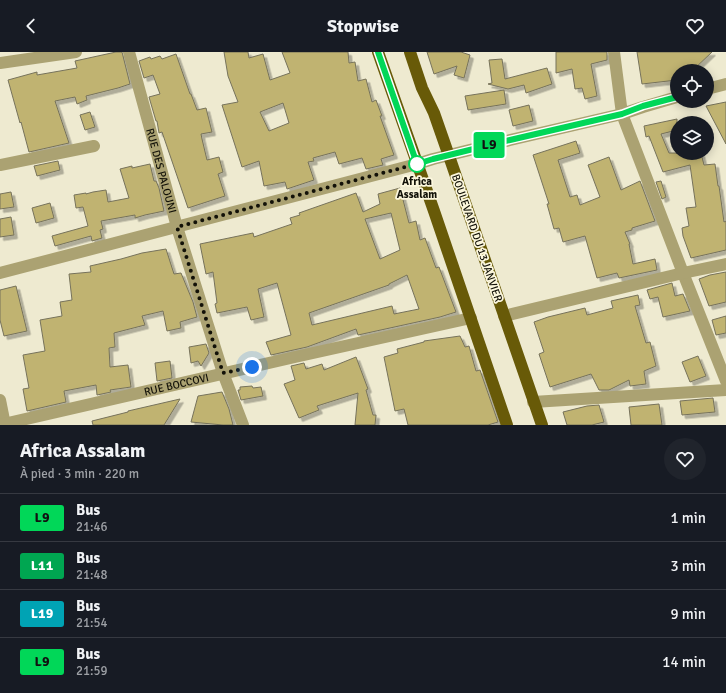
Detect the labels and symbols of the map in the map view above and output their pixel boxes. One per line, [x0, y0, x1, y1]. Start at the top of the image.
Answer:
street label: RUE DES PALOUNI [144, 127, 179, 215]
line badge: L9 [471, 132, 507, 158]
marker: Africa Assalam [408, 155, 426, 173]
street label: BOULEVARD DU 13 JANVIER [449, 172, 505, 304]
place label: Africa Assalam [397, 175, 437, 201]
your location [242, 357, 262, 377]
street label: RUE BOCCOVI [143, 371, 210, 398]

